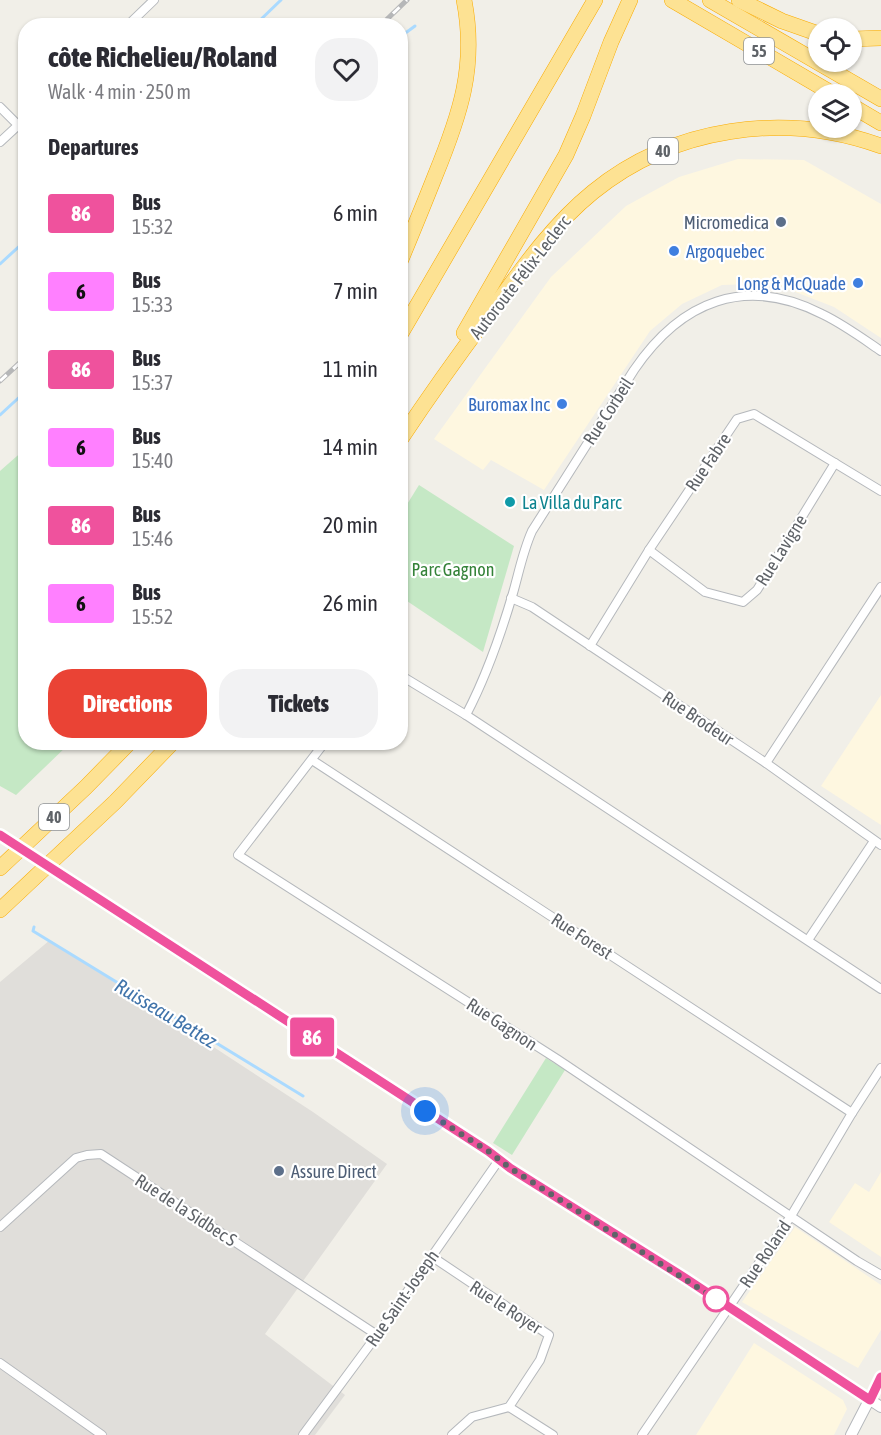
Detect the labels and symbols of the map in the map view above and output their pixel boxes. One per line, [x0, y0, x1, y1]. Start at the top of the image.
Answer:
road number: 55 [744, 38, 774, 64]
road number: 40 [648, 138, 678, 164]
street label: Autoroute Félix-Leclerc [465, 211, 575, 343]
place label: Micromedica [684, 212, 769, 233]
marker: Micromedica [774, 215, 788, 229]
place label: Argoquebec [686, 241, 764, 262]
marker: Argoquebec [667, 244, 681, 258]
place label: Long & McQuade [737, 273, 846, 294]
marker: Long & McQuade [851, 276, 865, 290]
street label: Rue Corbeil [579, 373, 638, 449]
place label: Buromax Inc [468, 394, 550, 415]
marker: Buromax Inc [555, 397, 569, 411]
street label: Rue Fabre [681, 429, 735, 495]
place label: La Villa du Parc [522, 492, 622, 513]
marker: La Villa du Parc [503, 495, 517, 509]
street label: Rue Lavigne [751, 511, 811, 589]
park label: Parc Gagnon [412, 559, 494, 580]
street label: Rue Brodeur [658, 687, 738, 750]
road number: 40 [39, 804, 69, 830]
street label: Rue Forest [547, 908, 617, 964]
water label: Ruisseau Bettez [111, 974, 222, 1053]
street label: Rue Gagnon [463, 993, 541, 1055]
line badge: 86 [285, 1018, 339, 1056]
your location [410, 1096, 440, 1126]
place label: Assure Direct [291, 1161, 377, 1182]
marker: Assure Direct [272, 1164, 286, 1178]
street label: Rue de la Sidbec S [131, 1169, 241, 1251]
street label: Rue Roland [735, 1217, 795, 1291]
street label: Rue Saint-Joseph [361, 1246, 443, 1350]
street label: Rue le Royer [466, 1276, 546, 1338]
unlabelled marker [703, 1286, 729, 1312]

